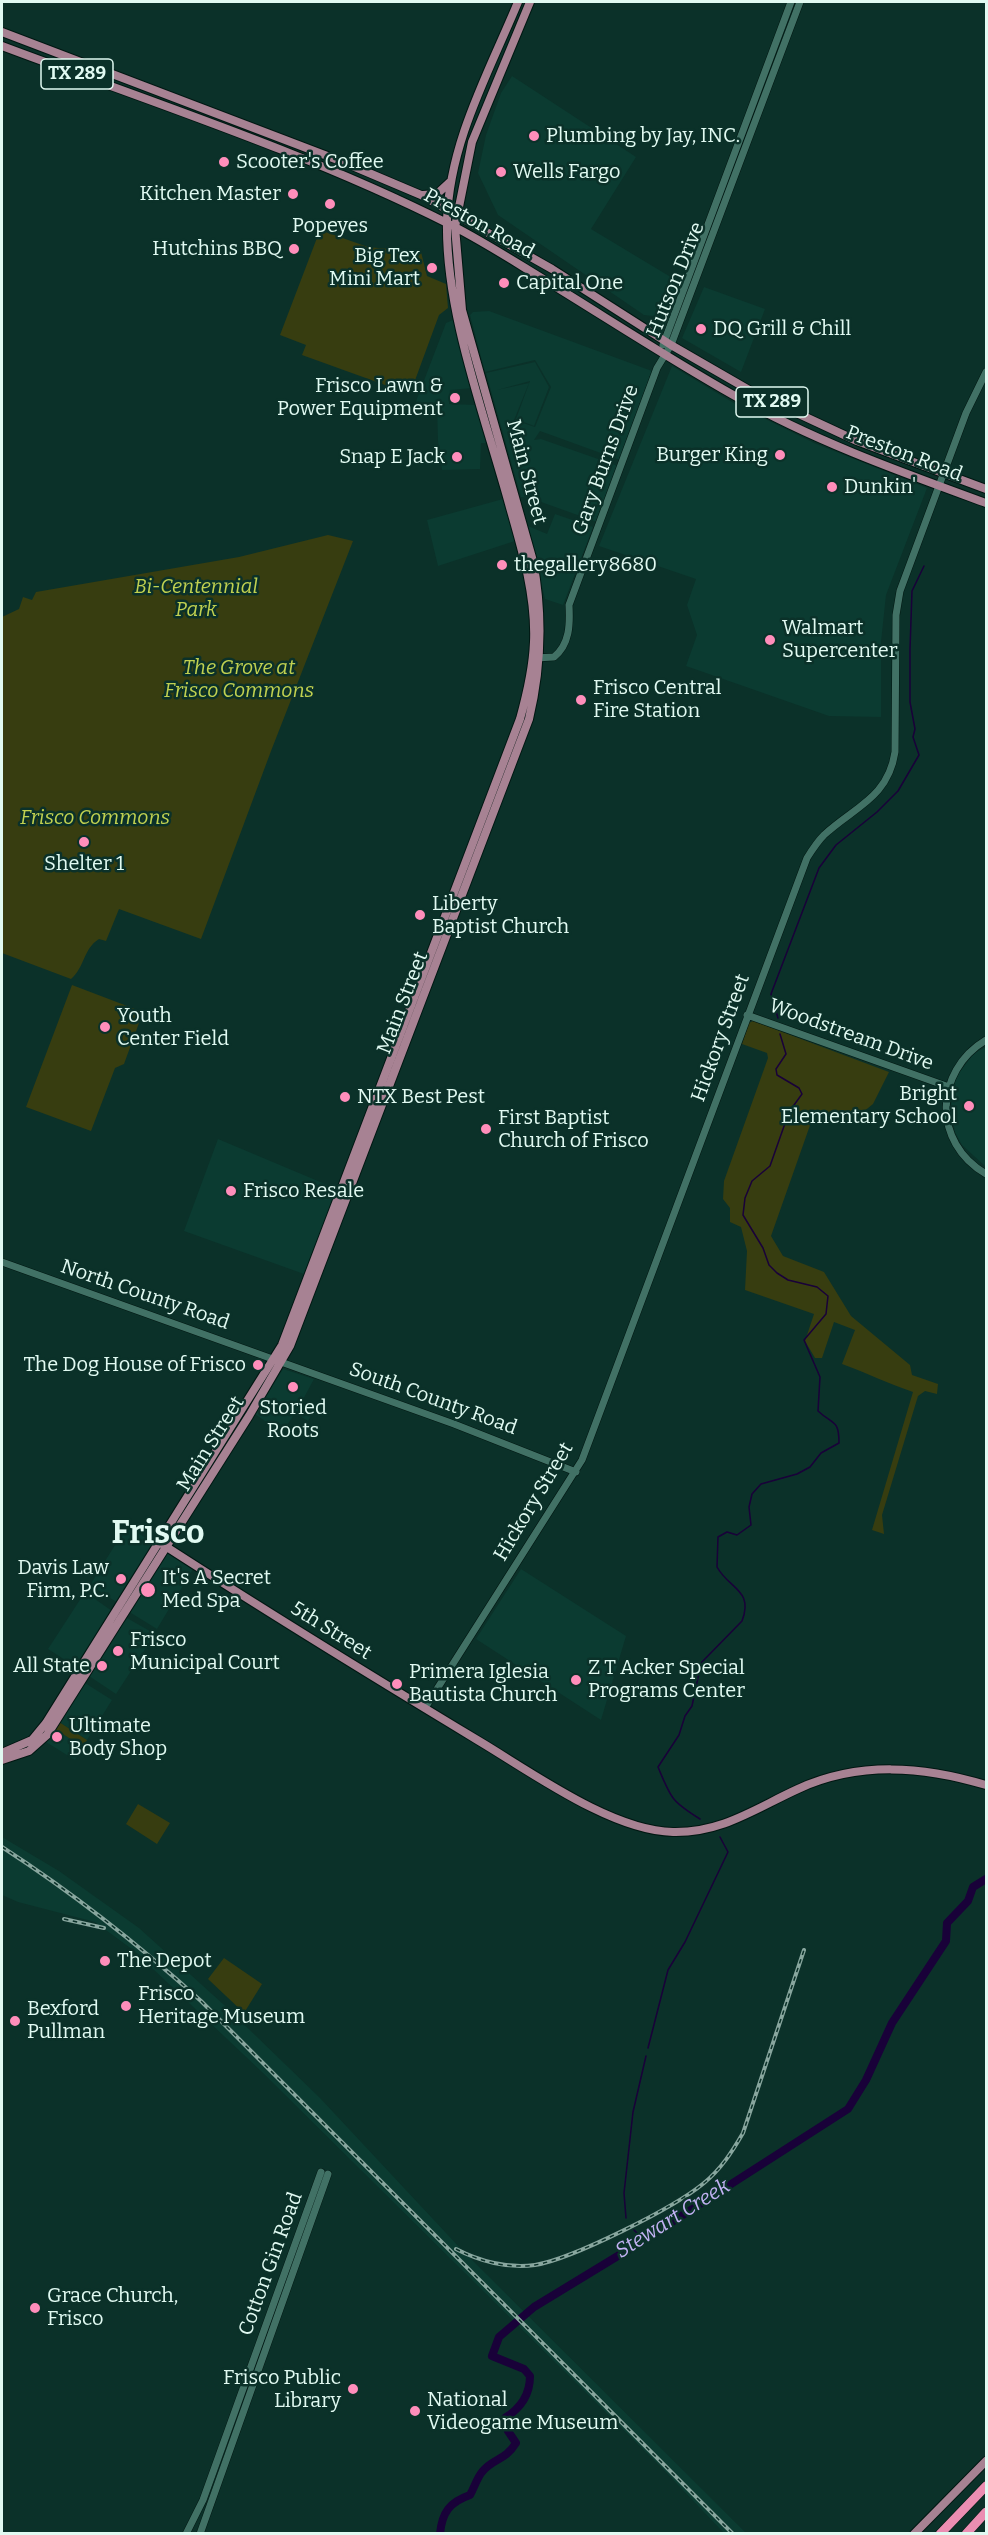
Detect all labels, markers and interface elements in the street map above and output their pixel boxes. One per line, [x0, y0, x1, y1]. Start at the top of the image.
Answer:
road number: TX 289 [41, 59, 113, 89]
place label: Plumbing by Jay, INC. [546, 124, 740, 148]
marker: Plumbing by Jay, INC. [527, 129, 541, 143]
place label: Scooter's Coffee [236, 150, 384, 174]
marker: Scooter's Coffee [217, 155, 231, 169]
place label: Wells Fargo [513, 160, 620, 184]
marker: Wells Fargo [494, 165, 508, 179]
place label: Kitchen Master [140, 182, 281, 206]
street label: Preston Road [420, 184, 538, 264]
marker: Kitchen Master [286, 187, 300, 201]
marker: Popeyes [323, 197, 337, 211]
place label: Popeyes [292, 214, 368, 238]
street label: Hutson Drive [642, 219, 710, 341]
place label: Hutchins BBQ [152, 237, 282, 261]
marker: Hutchins BBQ [287, 242, 301, 256]
place label: Big Tex Mini Mart [329, 244, 420, 291]
marker: Big Tex Mini Mart [425, 261, 439, 275]
place label: Capital One [516, 271, 623, 295]
marker: Capital One [497, 276, 511, 290]
place label: DQ Grill & Chill [713, 317, 851, 341]
marker: DQ Grill & Chill [694, 322, 708, 336]
place label: Frisco Lawn & Power Equipment [277, 374, 443, 421]
street label: Gary Burns Drive [568, 382, 644, 538]
road number: TX 289 [736, 387, 808, 417]
marker: Frisco Lawn & Power Equipment [448, 391, 462, 405]
street label: Main Street [500, 417, 552, 527]
street label: Preston Road [842, 421, 966, 487]
place label: Burger King [656, 443, 768, 467]
place label: Snap E Jack [339, 445, 445, 469]
marker: Burger King [773, 448, 787, 462]
marker: Snap E Jack [450, 450, 464, 464]
place label: Dunkin' [844, 475, 916, 499]
marker: Dunkin' [825, 480, 839, 494]
place label: thegallery8680 [514, 553, 657, 577]
marker: thegallery8680 [495, 558, 509, 572]
park label: Bi-Centennial Park [134, 575, 258, 622]
place label: Walmart Supercenter [782, 616, 898, 663]
marker: Walmart Supercenter [763, 633, 777, 647]
park label: The Grove at Frisco Commons [164, 656, 314, 703]
place label: Frisco Central Fire Station [593, 676, 721, 723]
marker: Frisco Central Fire Station [574, 693, 588, 707]
park label: Frisco Commons [20, 806, 170, 830]
marker: Shelter 1 [77, 835, 91, 849]
place label: Shelter 1 [44, 852, 124, 876]
place label: Liberty Baptist Church [432, 892, 569, 939]
marker: Liberty Baptist Church [413, 908, 427, 922]
street label: Main Street [373, 949, 433, 1057]
street label: Hickory Street [687, 971, 755, 1105]
street label: Woodstream Drive [765, 994, 937, 1076]
place label: Youth Center Field [117, 1004, 229, 1051]
marker: Youth Center Field [98, 1020, 112, 1034]
place label: Bright Elementary School [781, 1082, 957, 1129]
place label: NTX Best Pest [357, 1085, 485, 1109]
marker: NTX Best Pest [338, 1090, 352, 1104]
marker: Bright Elementary School [962, 1099, 976, 1113]
place label: First Baptist Church of Frisco [498, 1106, 649, 1153]
marker: First Baptist Church of Frisco [479, 1122, 493, 1136]
place label: Frisco Resale [243, 1179, 364, 1203]
marker: Frisco Resale [224, 1184, 238, 1198]
street label: North County Road [57, 1255, 233, 1335]
place label: The Dog House of Frisco [23, 1353, 246, 1377]
marker: The Dog House of Frisco [251, 1358, 265, 1372]
street label: South County Road [346, 1358, 520, 1440]
marker: Storied Roots [286, 1380, 300, 1394]
street label: Main Street [172, 1392, 250, 1496]
place label: Storied Roots [259, 1396, 327, 1443]
street label: Hickory Street [489, 1438, 579, 1566]
district label: Frisco [112, 1515, 204, 1553]
place label: Davis Law Firm, P.C. [17, 1556, 109, 1603]
place label: It's A Secret Med Spa [162, 1566, 271, 1613]
marker: Davis Law Firm, P.C. [114, 1572, 128, 1586]
marker: It's A Secret Med Spa [139, 1581, 157, 1599]
street label: 5th Street [286, 1597, 376, 1665]
place label: Frisco Municipal Court [130, 1628, 280, 1675]
marker: Frisco Municipal Court [111, 1644, 125, 1658]
place label: All State [13, 1654, 90, 1678]
place label: Z T Acker Special Programs Center [588, 1656, 745, 1703]
marker: All State [95, 1659, 109, 1673]
place label: Primera Iglesia Bautista Church [409, 1660, 557, 1707]
marker: Z T Acker Special Programs Center [569, 1673, 583, 1687]
marker: Primera Iglesia Bautista Church [390, 1677, 404, 1691]
place label: Ultimate Body Shop [69, 1714, 167, 1761]
marker: Ultimate Body Shop [50, 1730, 64, 1744]
place label: The Depot [117, 1949, 212, 1973]
marker: The Depot [98, 1954, 112, 1968]
place label: Frisco Heritage Museum [138, 1982, 305, 2029]
place label: Bexford Pullman [27, 1997, 105, 2044]
marker: Frisco Heritage Museum [119, 1999, 133, 2013]
marker: Bexford Pullman [8, 2014, 22, 2028]
water label: Stewart Creek [611, 2174, 735, 2264]
street label: Cotton Gin Road [234, 2189, 308, 2339]
place label: Grace Church, Frisco [47, 2284, 178, 2331]
marker: Grace Church, Frisco [28, 2301, 42, 2315]
place label: Frisco Public Library [223, 2366, 341, 2413]
marker: Frisco Public Library [346, 2382, 360, 2396]
place label: National Videogame Museum [427, 2388, 618, 2435]
marker: National Videogame Museum [408, 2404, 422, 2418]

